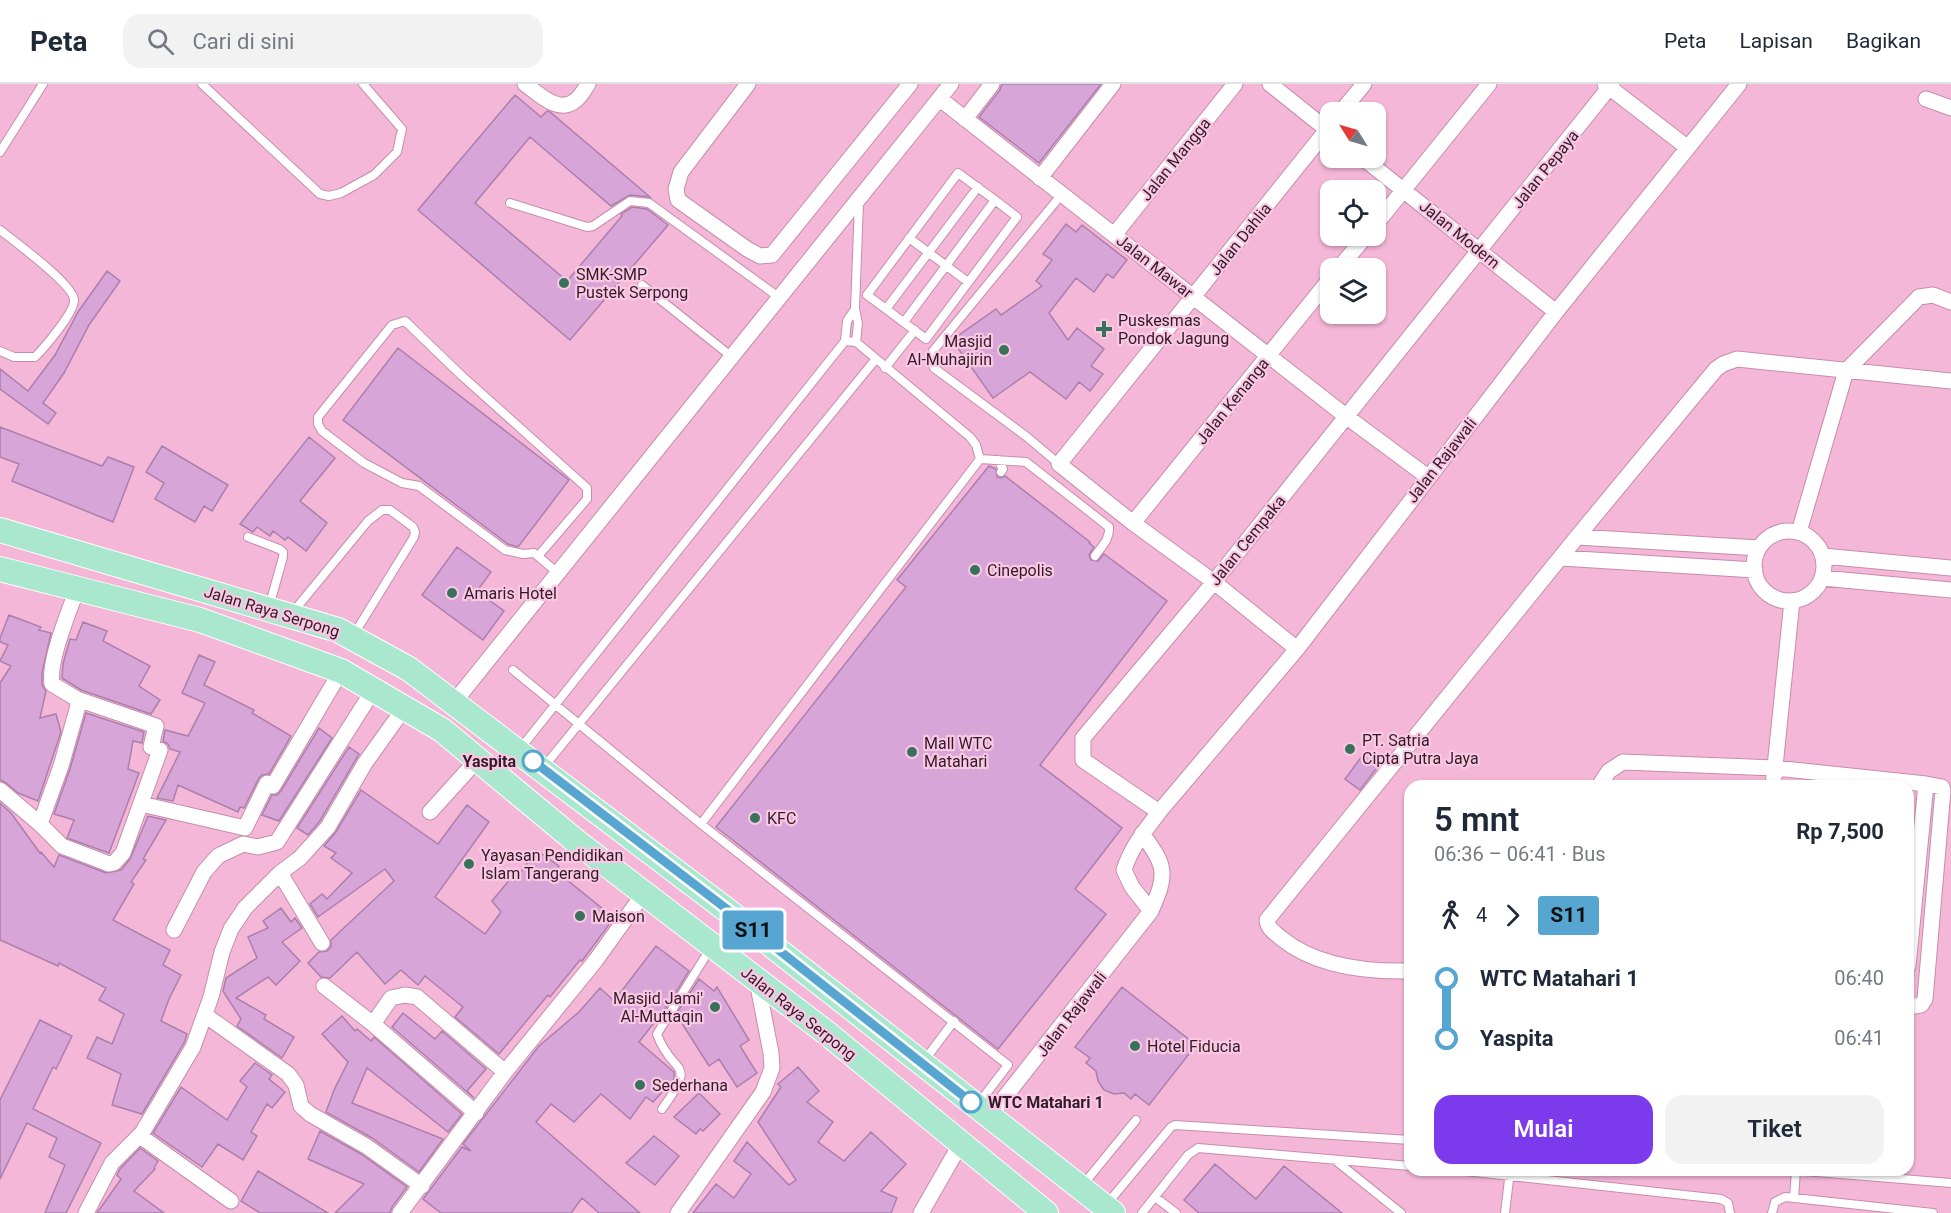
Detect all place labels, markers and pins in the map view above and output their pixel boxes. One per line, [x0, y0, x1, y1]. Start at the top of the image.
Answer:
place label: SMK-SMP Pustek Serpong [576, 265, 688, 302]
marker: SMK-SMP Pustek Serpong [557, 276, 571, 290]
place label: Puskesmas Pondok Jagung [1118, 311, 1229, 348]
marker: Puskesmas Pondok Jagung [1095, 320, 1113, 338]
place label: Masjid Al-Muhajirin [907, 332, 992, 369]
marker: Masjid Al-Muhajirin [997, 343, 1011, 357]
place label: Cinepolis [987, 561, 1053, 580]
marker: Cinepolis [968, 563, 982, 577]
place label: Amaris Hotel [464, 584, 557, 603]
marker: Amaris Hotel [445, 586, 459, 600]
place label: PT. Satria Cipta Putra Jaya [1362, 731, 1479, 768]
place label: Mall WTC Matahari [924, 734, 992, 771]
marker: PT. Satria Cipta Putra Jaya [1343, 742, 1357, 756]
marker: Mall WTC Matahari [905, 745, 919, 759]
marker: Yaspita [522, 750, 544, 772]
place label: Yaspita [463, 752, 516, 771]
place label: KFC [767, 809, 796, 828]
marker: KFC [748, 811, 762, 825]
place label: Yayasan Pendidikan Islam Tangerang [481, 846, 623, 883]
marker: Yayasan Pendidikan Islam Tangerang [462, 857, 476, 871]
place label: Maison [592, 907, 645, 926]
marker: Maison [573, 909, 587, 923]
place label: Masjid Jami' Al-Muttaqin [613, 989, 703, 1026]
marker: Masjid Jami' Al-Muttaqin [708, 1000, 722, 1014]
place label: Hotel Fiducia [1147, 1037, 1241, 1056]
marker: Hotel Fiducia [1128, 1039, 1142, 1053]
place label: Sederhana [652, 1076, 728, 1095]
marker: Sederhana [633, 1078, 647, 1092]
marker: WTC Matahari 1 [960, 1091, 982, 1113]
place label: WTC Matahari 1 [988, 1093, 1104, 1112]

